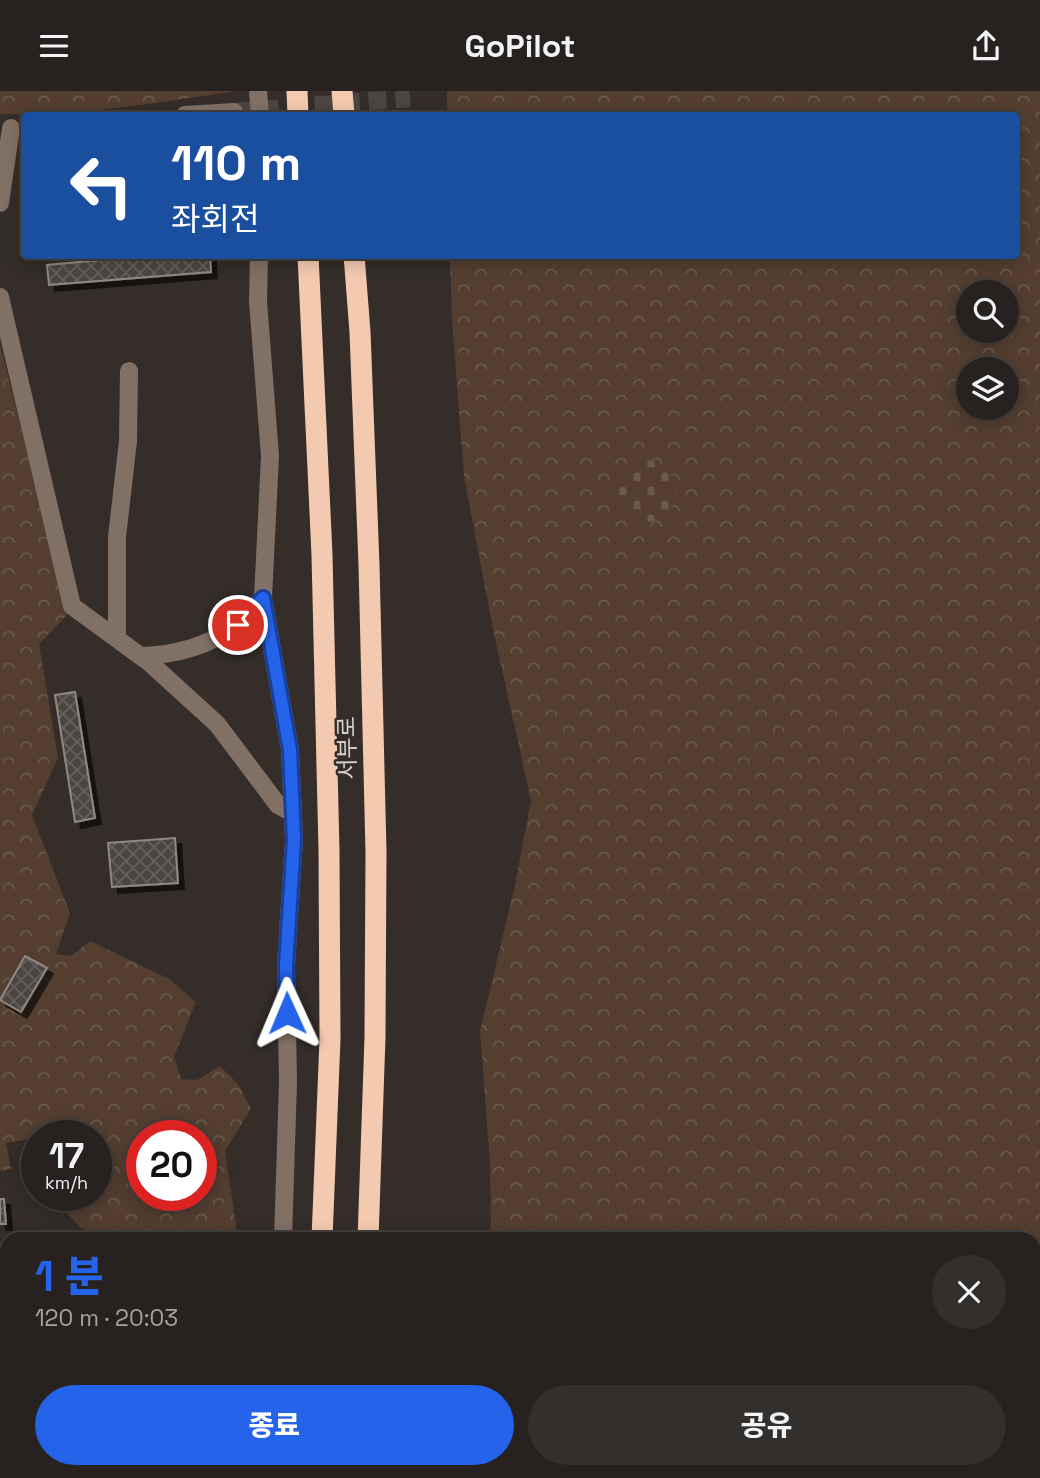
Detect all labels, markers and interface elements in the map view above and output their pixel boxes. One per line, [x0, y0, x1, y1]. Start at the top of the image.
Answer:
text: GoPilot [465, 26, 575, 66]
icon: menu [35, 27, 73, 65]
icon: share [967, 27, 1005, 65]
text: 110 m [171, 132, 301, 194]
icon: left [56, 140, 147, 231]
text: 좌회전 [171, 199, 259, 239]
map controls [956, 280, 1019, 420]
button: search [956, 280, 1019, 343]
button: layers [956, 357, 1019, 420]
pin [208, 595, 268, 655]
icon: arrive [219, 606, 257, 644]
street label: 서부로 [331, 716, 363, 780]
position arrow [250, 976, 324, 1050]
speed limit sign: 20 [126, 1120, 217, 1211]
text: 17 [49, 1134, 84, 1178]
text: km/h [45, 1171, 88, 1194]
text: 1 분 [35, 1250, 103, 1303]
button: close [932, 1255, 1006, 1329]
text: 120 m · 20:03 [35, 1303, 178, 1333]
button: 종료 [35, 1385, 514, 1465]
button: 공유 [528, 1385, 1006, 1465]

